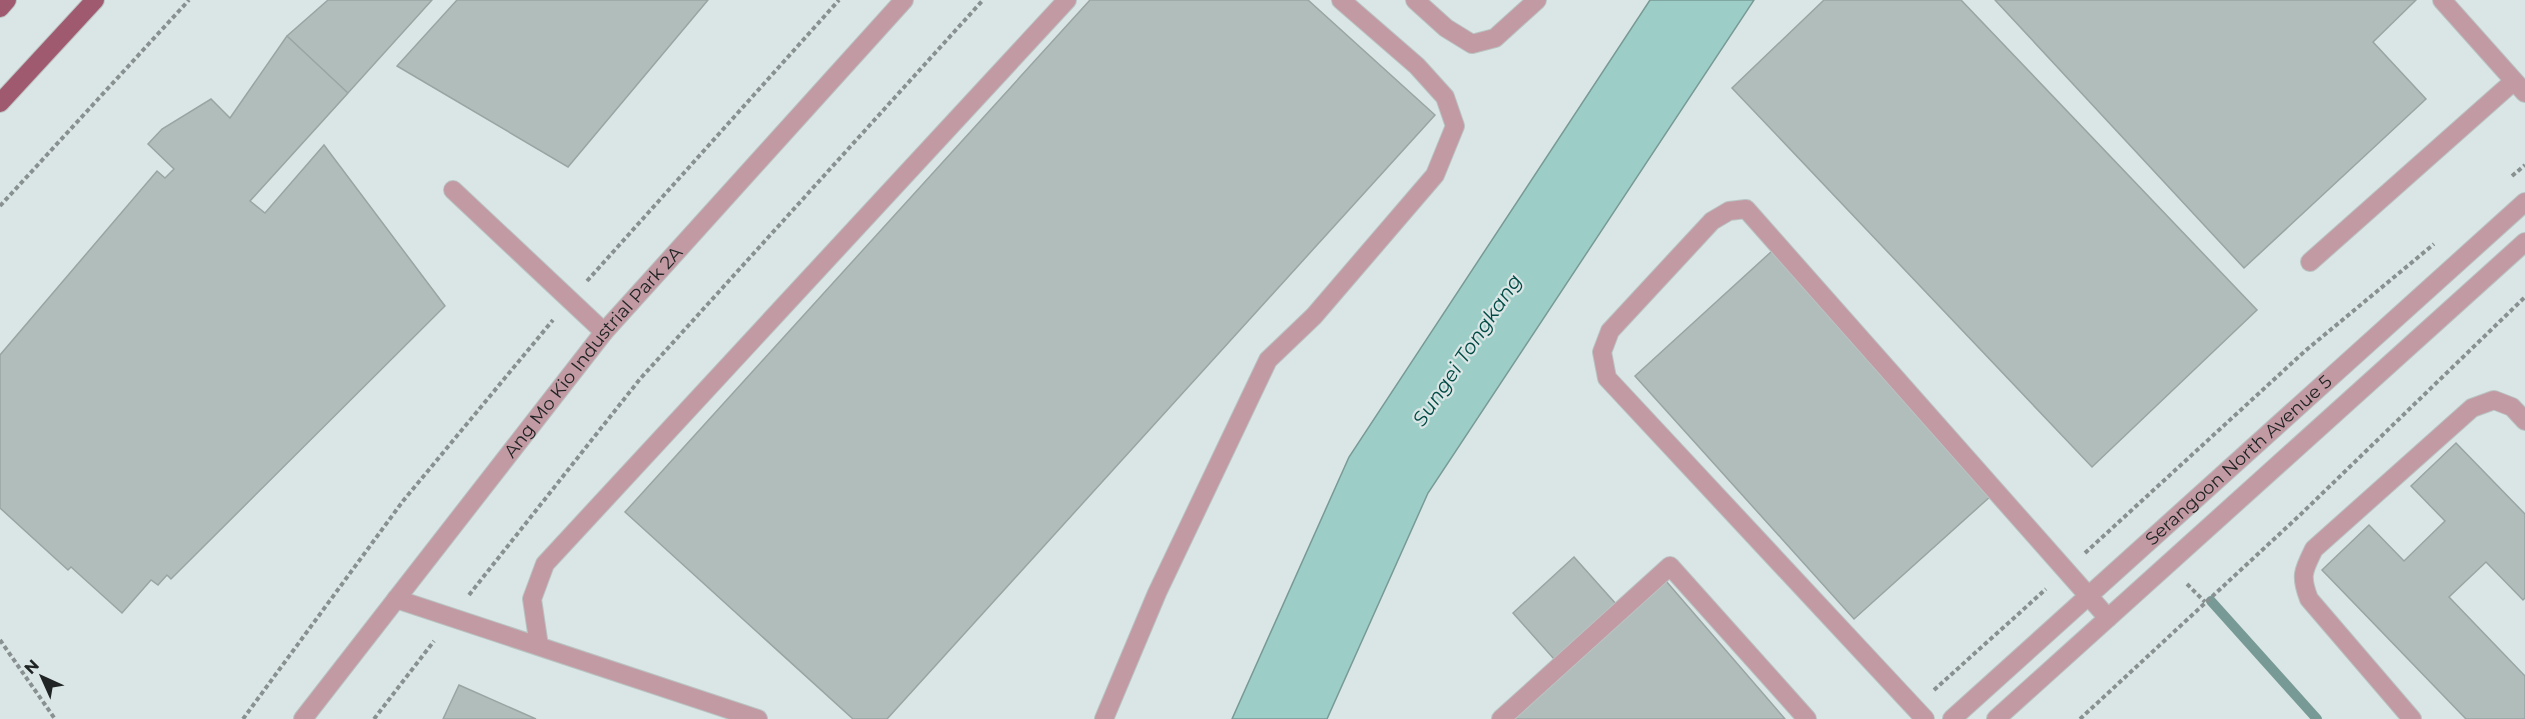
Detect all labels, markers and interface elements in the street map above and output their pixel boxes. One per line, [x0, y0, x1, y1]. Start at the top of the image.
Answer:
street label: Ang Mo Kio Industrial Park 2A [499, 242, 687, 462]
water label: Sungei Tongkang [1407, 269, 1527, 431]
street label: Serangoon North Avenue 5 [2141, 371, 2336, 550]
north arrow [12, 647, 72, 707]
text: N [20, 655, 43, 678]

